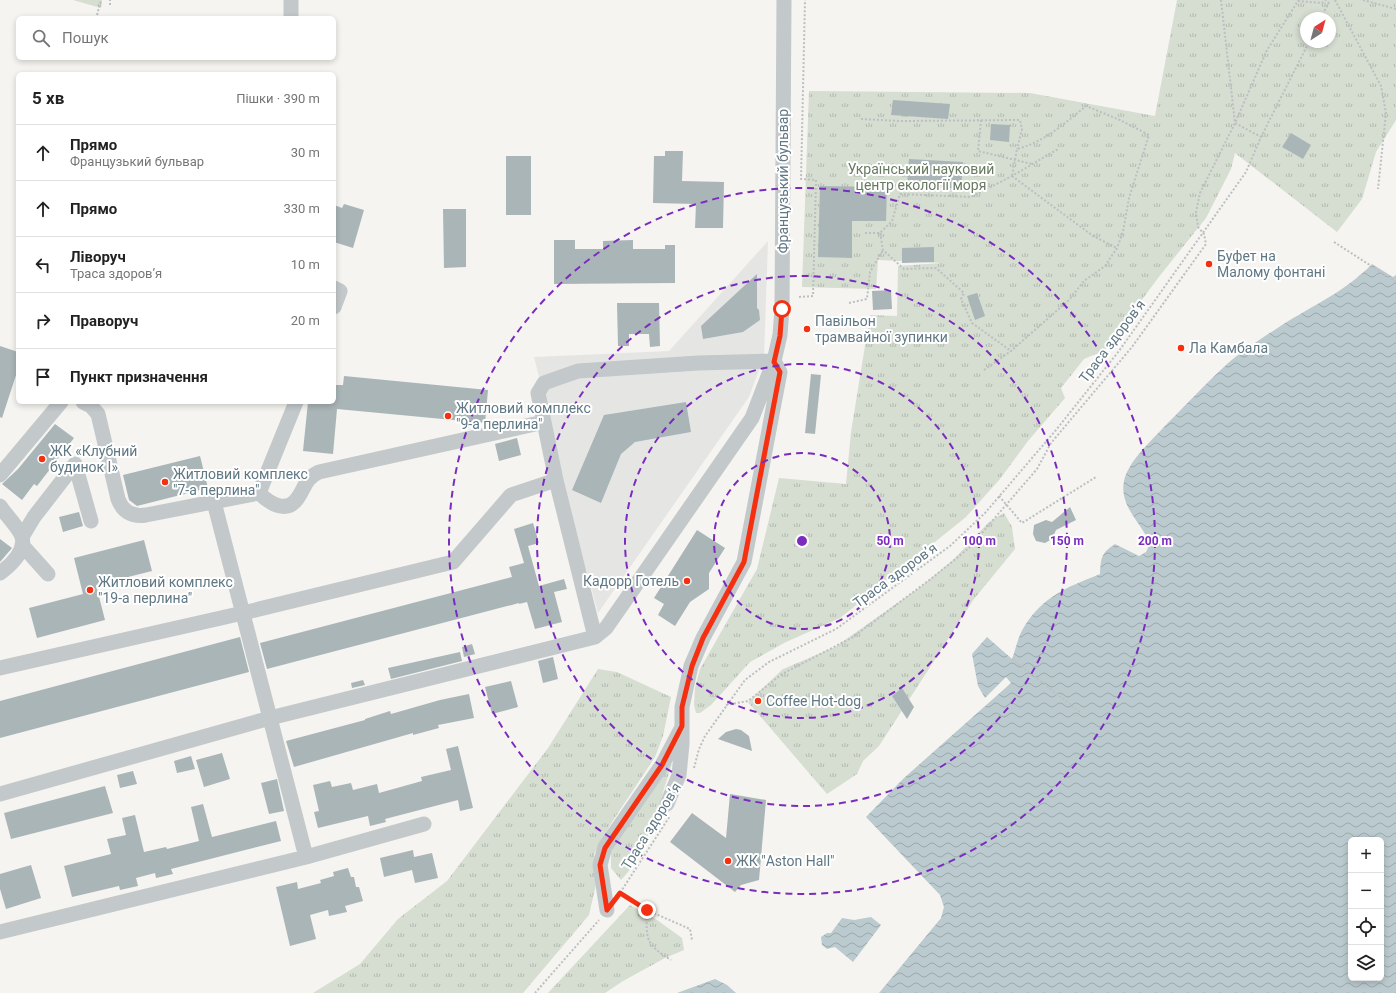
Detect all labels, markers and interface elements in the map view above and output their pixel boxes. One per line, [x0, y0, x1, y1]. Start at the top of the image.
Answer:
north arrow [1300, 12, 1336, 48]
search box [16, 16, 336, 60]
icon: search [30, 27, 52, 49]
text: Пошук [62, 29, 109, 47]
text: 5 хв [32, 88, 64, 108]
text: Пішки · 390 m [236, 91, 320, 106]
street label: Французький бульвар [775, 109, 791, 253]
text: Прямо [70, 136, 117, 154]
icon: ahead [32, 142, 54, 164]
text: 30 m [291, 145, 320, 160]
text: Французький бульвар [70, 154, 204, 169]
park label: Український науковий центр екології моря [848, 161, 994, 193]
icon: ahead [32, 198, 54, 220]
text: Прямо [70, 200, 117, 218]
text: 330 m [283, 201, 320, 216]
text: Ліворуч [70, 248, 126, 266]
place label: Буфет на Малому фонтані [1217, 248, 1325, 280]
icon: left [32, 254, 54, 276]
text: 10 m [291, 257, 320, 272]
marker: Буфет на Малому фонтані [1204, 259, 1214, 269]
text: Траса здоров’я [70, 266, 162, 281]
street label: Траса здоров’я [1076, 297, 1148, 385]
route start [773, 300, 791, 318]
icon: right [32, 310, 54, 332]
text: Праворуч [70, 312, 138, 330]
text: 20 m [291, 313, 320, 328]
place label: Павільон трамвайної зупинки [815, 313, 948, 345]
marker: Павільон трамвайної зупинки [802, 324, 812, 334]
place label: Ла Камбала [1189, 340, 1268, 356]
marker: Ла Камбала [1176, 343, 1186, 353]
icon: arrive [32, 366, 54, 388]
text: Пункт призначення [70, 368, 208, 386]
place label: Житловий комплекс "9-а перлина" [456, 400, 591, 432]
marker: Житловий комплекс "9-а перлина" [443, 411, 453, 421]
place label: ЖК «Клубний будинок I» [50, 443, 137, 475]
marker: ЖК «Клубний будинок I» [37, 454, 47, 464]
place label: Житловий комплекс "7-а перлина" [173, 466, 308, 498]
marker: Житловий комплекс "7-а перлина" [160, 477, 170, 487]
centre of rings [795, 534, 809, 548]
text: 50 m [876, 534, 904, 548]
text: 100 m [962, 534, 996, 548]
text: 150 m [1050, 534, 1084, 548]
text: 200 m [1138, 534, 1172, 548]
street label: Траса здоров’я [850, 539, 940, 611]
place label: Кадорр Готель [583, 573, 679, 589]
place label: Житловий комплекс "19-а перлина" [98, 574, 233, 606]
marker: Кадорр Готель [682, 576, 692, 586]
marker: Житловий комплекс "19-а перлина" [85, 585, 95, 595]
place label: Coffee Hot-dog [766, 693, 861, 709]
marker: Coffee Hot-dog [753, 696, 763, 706]
street label: Траса здоров’я [618, 780, 684, 872]
map controls [1348, 837, 1384, 981]
button: + [1348, 837, 1384, 873]
place label: ЖК "Aston Hall" [736, 853, 835, 869]
marker: ЖК "Aston Hall" [723, 856, 733, 866]
button: − [1348, 873, 1384, 909]
route end [638, 901, 656, 919]
button: locate [1348, 909, 1384, 945]
button: layers [1348, 945, 1384, 981]

